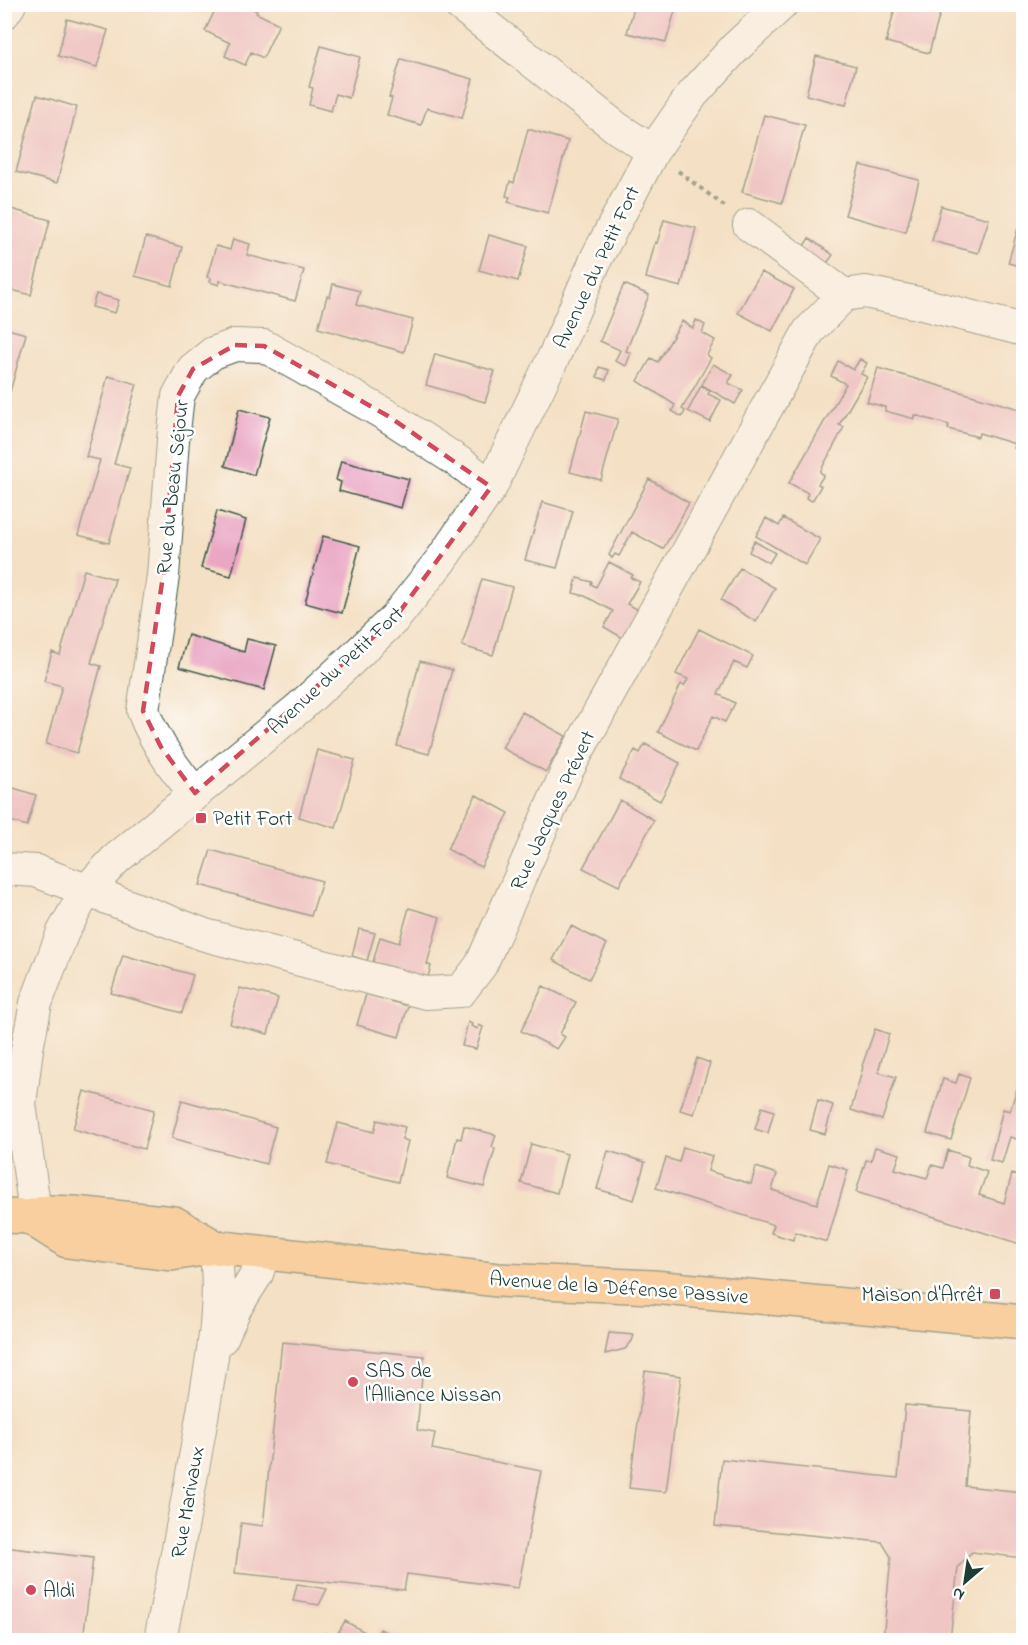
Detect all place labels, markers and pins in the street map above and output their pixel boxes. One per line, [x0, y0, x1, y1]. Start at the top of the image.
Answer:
place label: Petit Fort [213, 805, 293, 835]
marker: Petit Fort [194, 811, 208, 825]
place label: Maison d'Arrêt [862, 1281, 983, 1311]
marker: Maison d'Arrêt [988, 1287, 1002, 1301]
place label: SAS de l'Alliance Nissan [365, 1357, 501, 1411]
marker: SAS de l'Alliance Nissan [346, 1375, 360, 1389]
place label: Aldi [43, 1577, 75, 1607]
marker: Aldi [24, 1583, 38, 1597]

